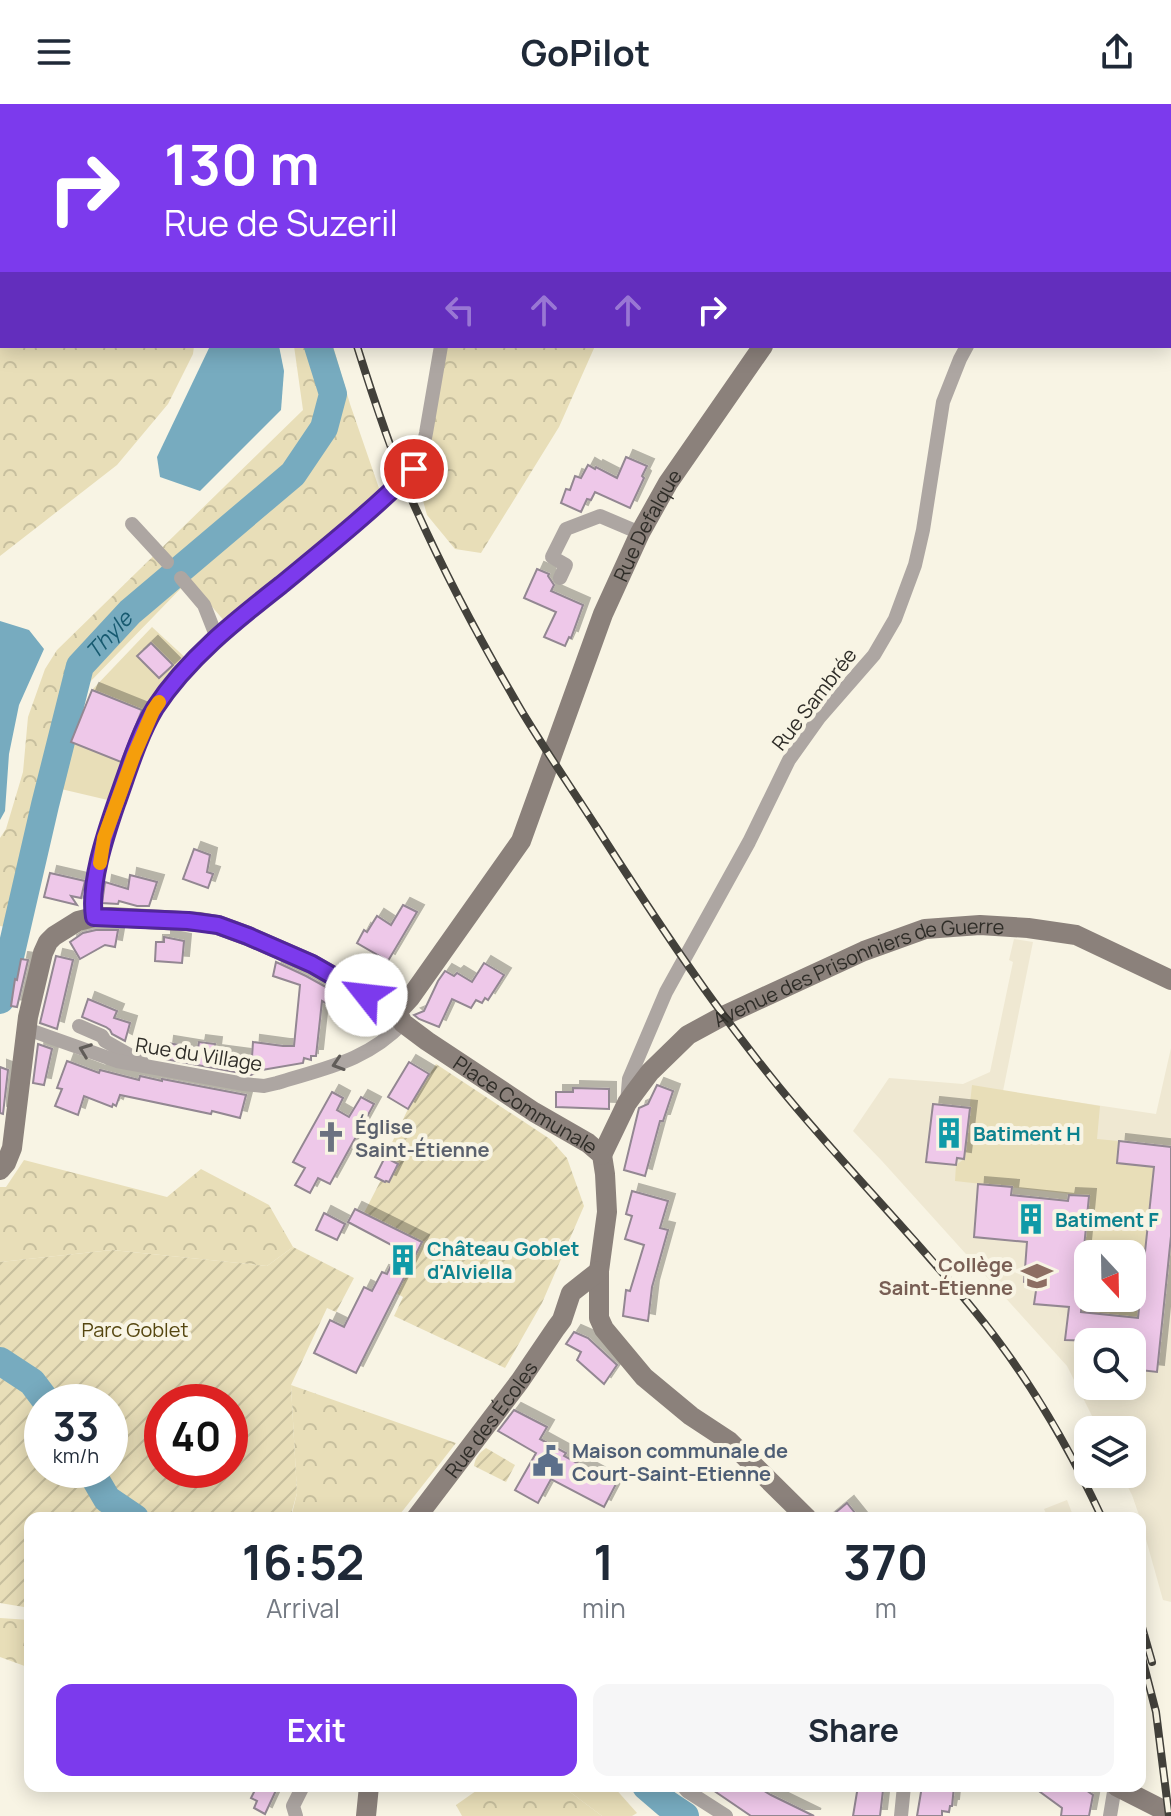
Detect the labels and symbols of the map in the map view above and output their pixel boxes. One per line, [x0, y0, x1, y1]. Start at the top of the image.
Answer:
pin [380, 435, 448, 503]
street label: Rue Defalque [606, 463, 687, 585]
water label: Thyle [79, 603, 140, 665]
street label: Rue Sambrée [765, 642, 863, 756]
street label: Avenue des Prisonniers de Guerre [708, 911, 1005, 1033]
position arrow [324, 953, 408, 1037]
street label: Rue du Village [134, 1031, 264, 1077]
one-way arrow [79, 1043, 93, 1060]
street label: Place Communale [448, 1049, 604, 1160]
one-way arrow [331, 1054, 345, 1070]
place label: Église Saint-Étienne [355, 1113, 489, 1163]
building icon: Batiment H [932, 1116, 966, 1150]
church icon: Église Saint-Étienne [314, 1120, 348, 1154]
place label: Batiment H [973, 1120, 1081, 1147]
building icon: Batiment F [1014, 1202, 1048, 1236]
place label: Batiment F [1055, 1206, 1159, 1233]
place label: Château Goblet d'Alviella [427, 1235, 579, 1285]
north arrow [1074, 1240, 1146, 1312]
building icon: Château Goblet d'Alviella [386, 1243, 420, 1277]
place label: Collège Saint-Étienne [879, 1251, 1013, 1301]
school or university icon: Collège Saint-Étienne [1020, 1259, 1054, 1293]
park label: Parc Goblet [82, 1316, 188, 1343]
street label: Rue des Écoles [438, 1356, 543, 1483]
speed limit sign: 40 [144, 1384, 248, 1488]
place label: Maison communale de Court-Saint-Etienne [572, 1437, 788, 1487]
public building icon: Maison communale de Court-Saint-Etienne [531, 1444, 565, 1478]

